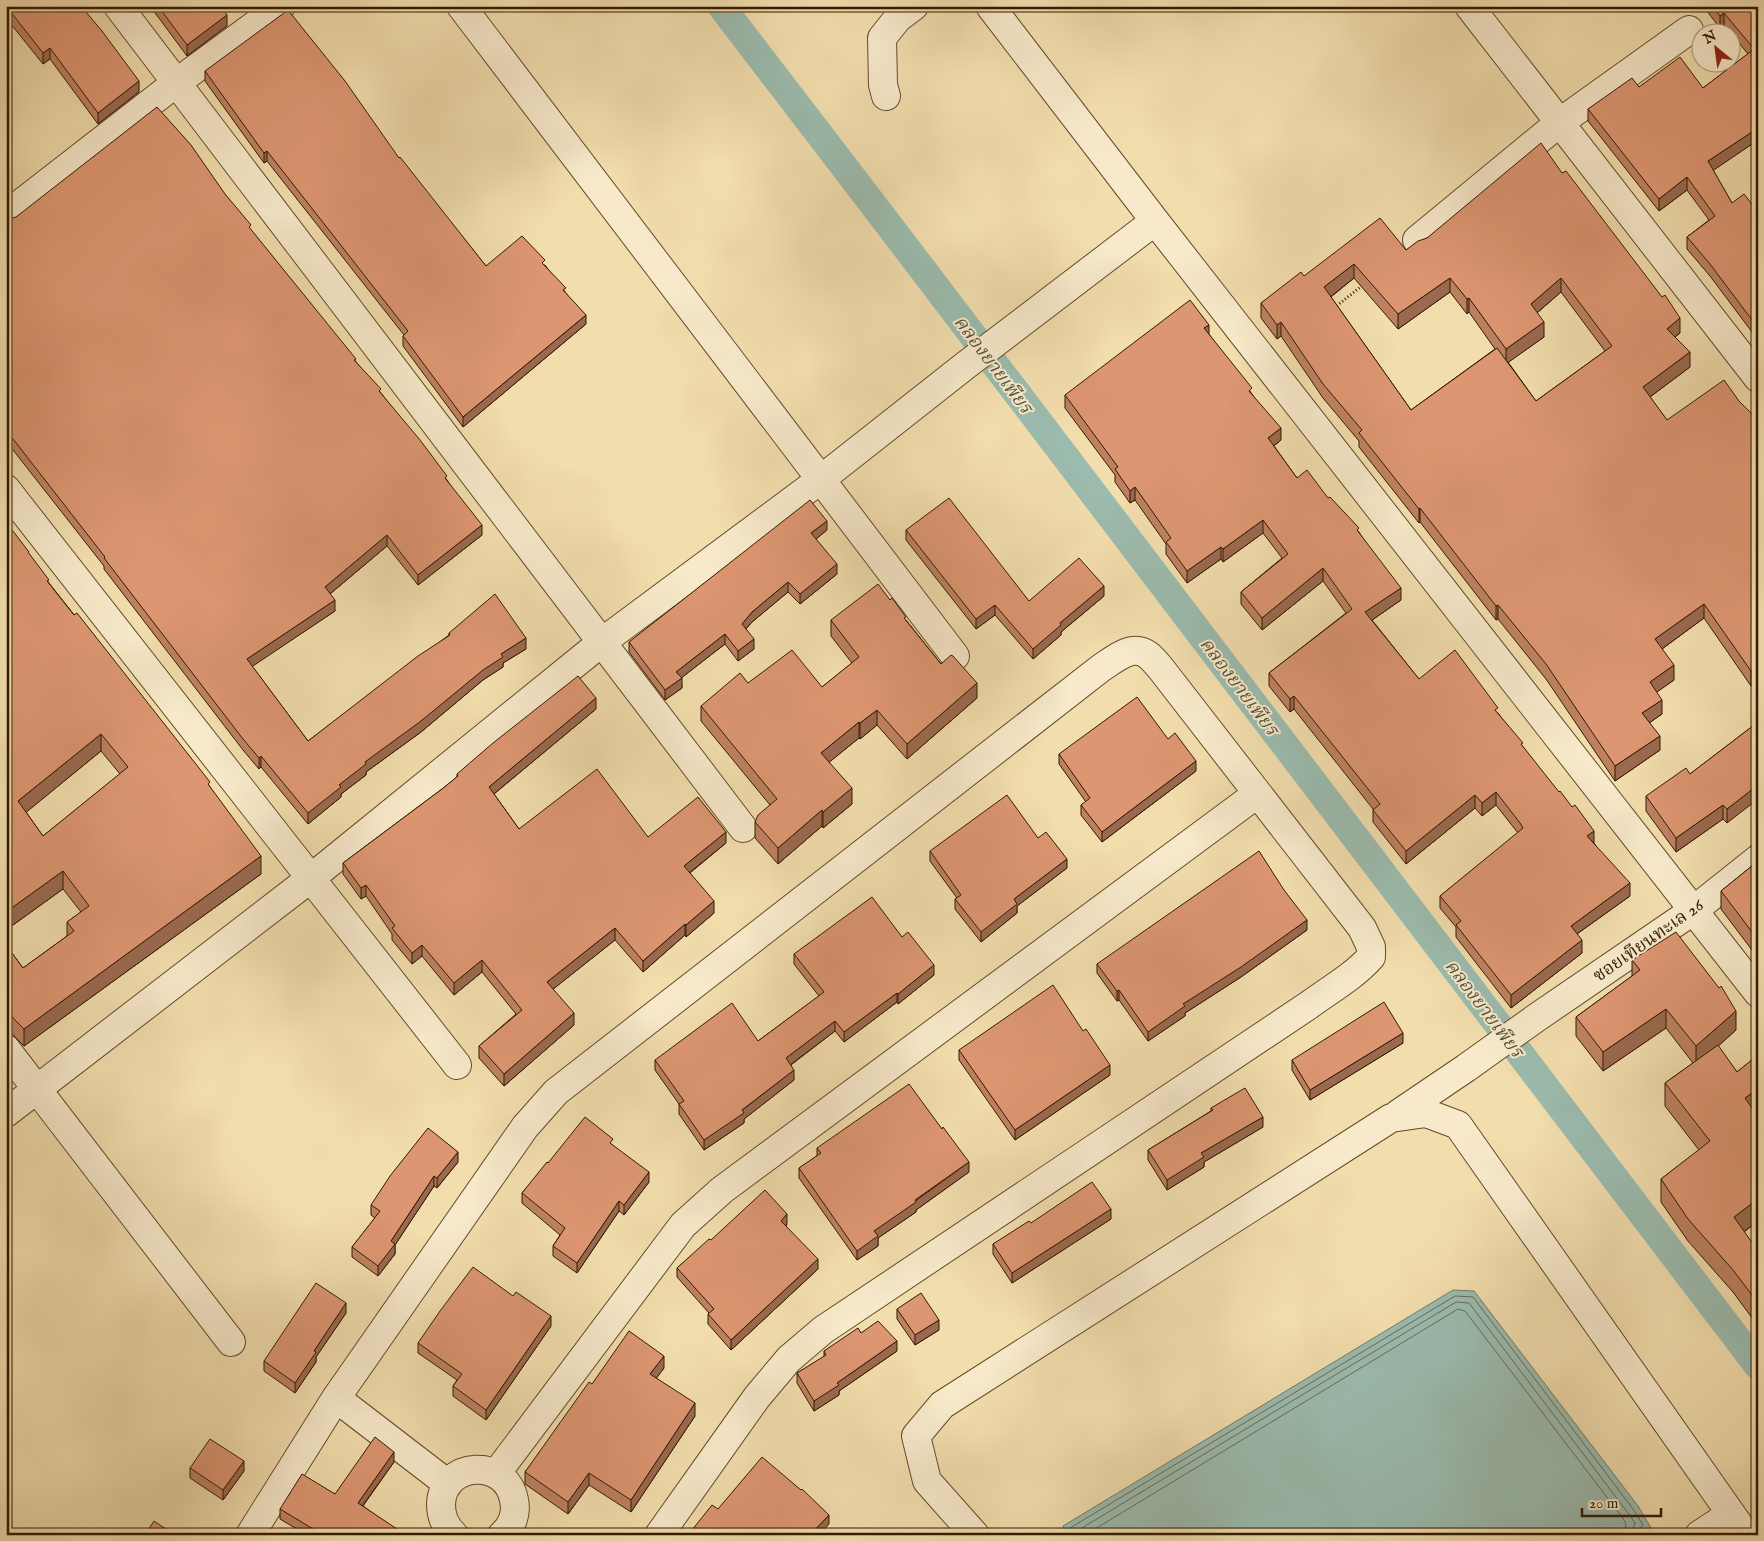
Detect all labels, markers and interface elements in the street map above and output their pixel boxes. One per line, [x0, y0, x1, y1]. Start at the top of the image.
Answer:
north arrow [1692, 22, 1742, 72]
text: N [1700, 27, 1720, 49]
water label: คลองยายเพียร [948, 311, 1039, 421]
water label: คลองยายเพียร [1194, 633, 1285, 743]
street label: ซอยเทียนทะเล 26 [1589, 894, 1709, 988]
water label: คลองยายเพียร [1439, 955, 1530, 1065]
scale bar [1582, 1486, 1660, 1518]
text: 20 m [1589, 1494, 1619, 1513]

